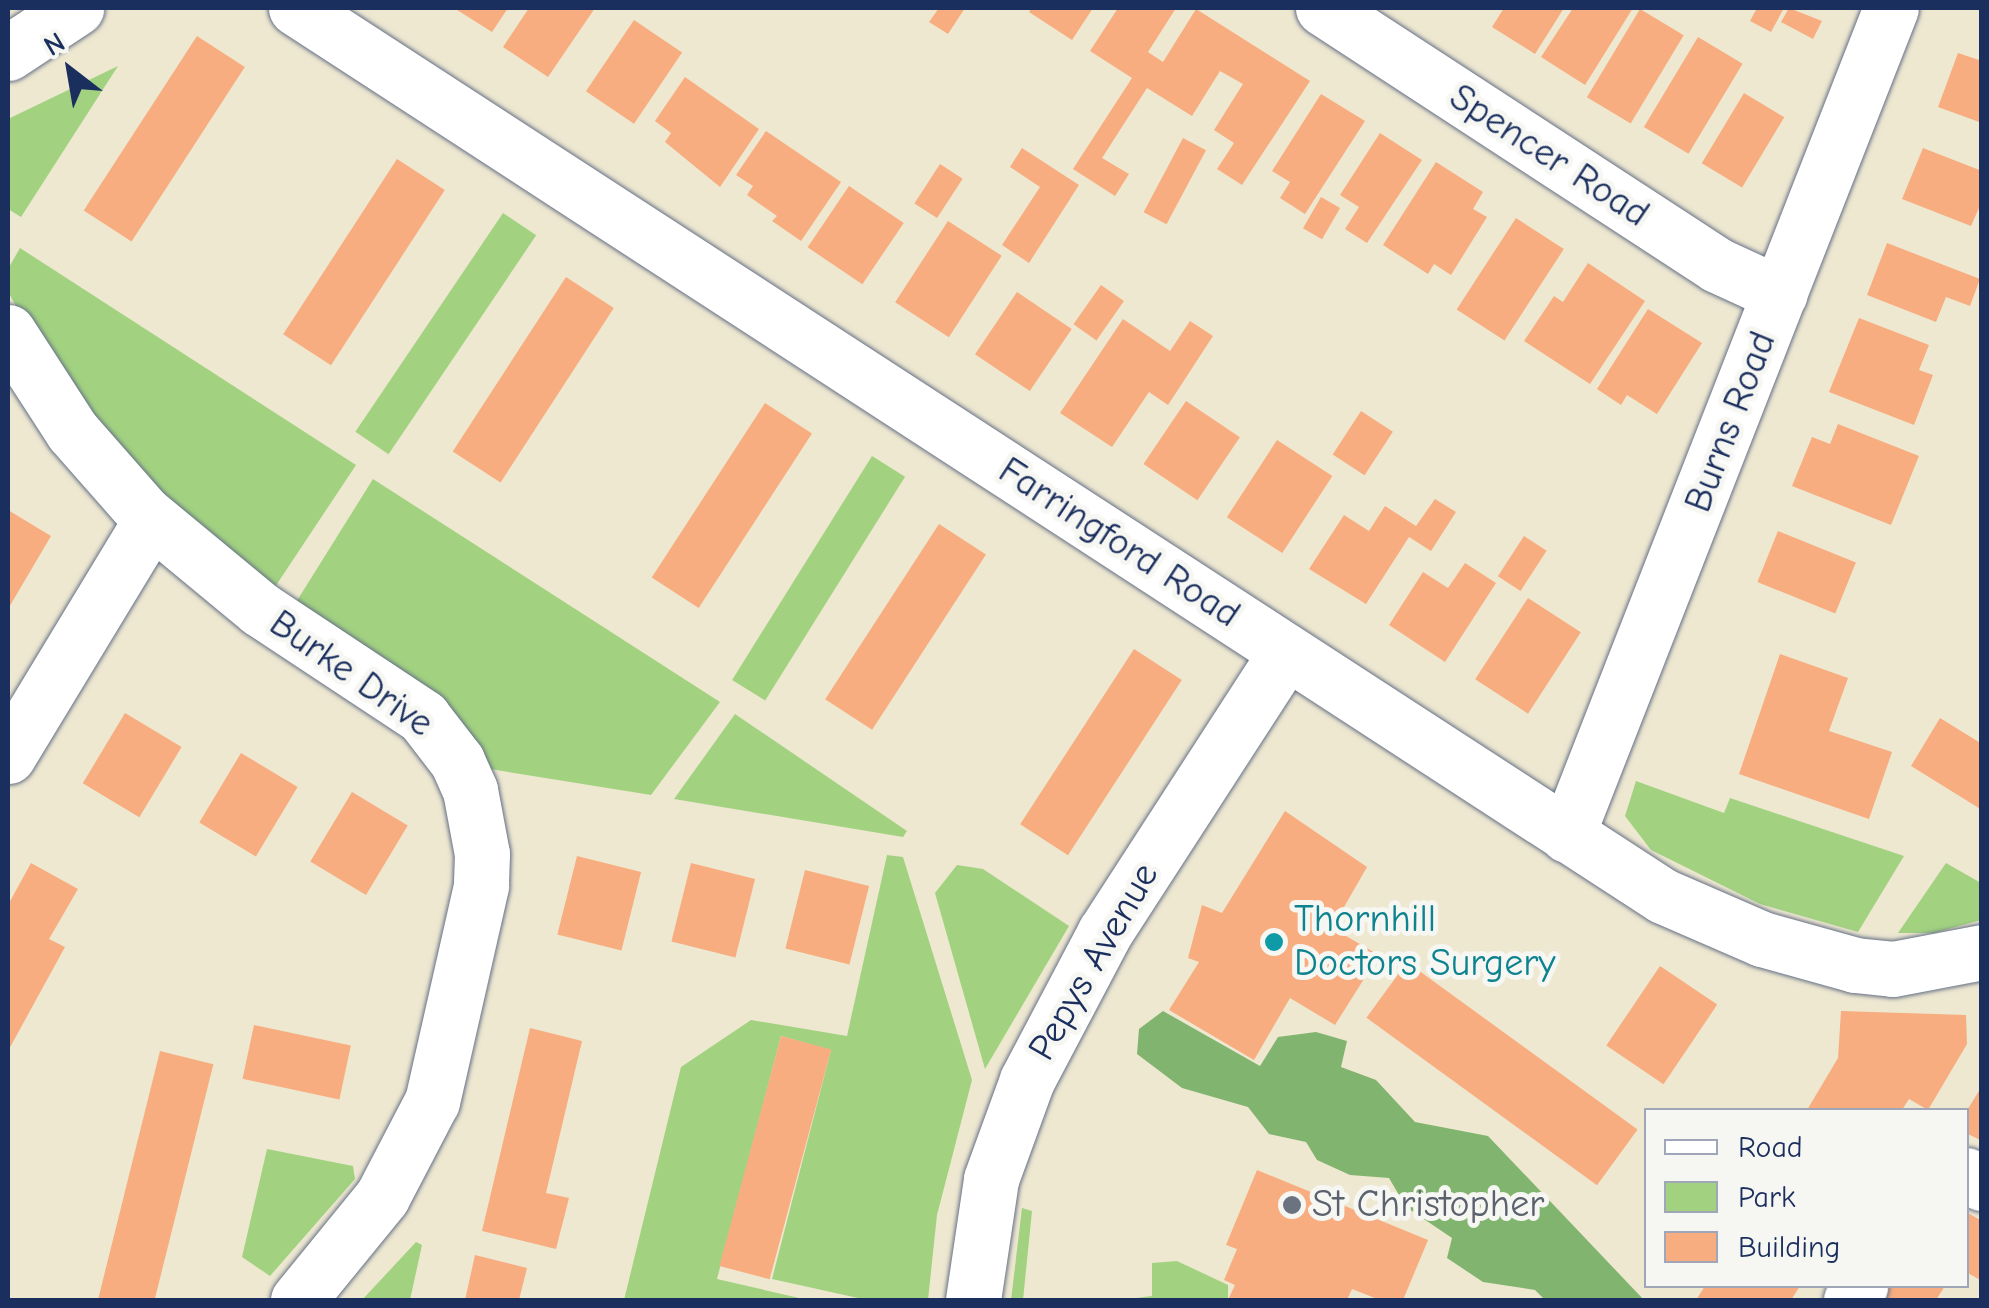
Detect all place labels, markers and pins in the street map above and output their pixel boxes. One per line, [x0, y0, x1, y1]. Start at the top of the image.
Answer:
place label: Thornhill Doctors Surgery [1294, 897, 1555, 986]
marker: Thornhill Doctors Surgery [1263, 931, 1285, 953]
place label: St Christopher [1312, 1182, 1544, 1228]
marker: St Christopher [1281, 1194, 1303, 1216]

